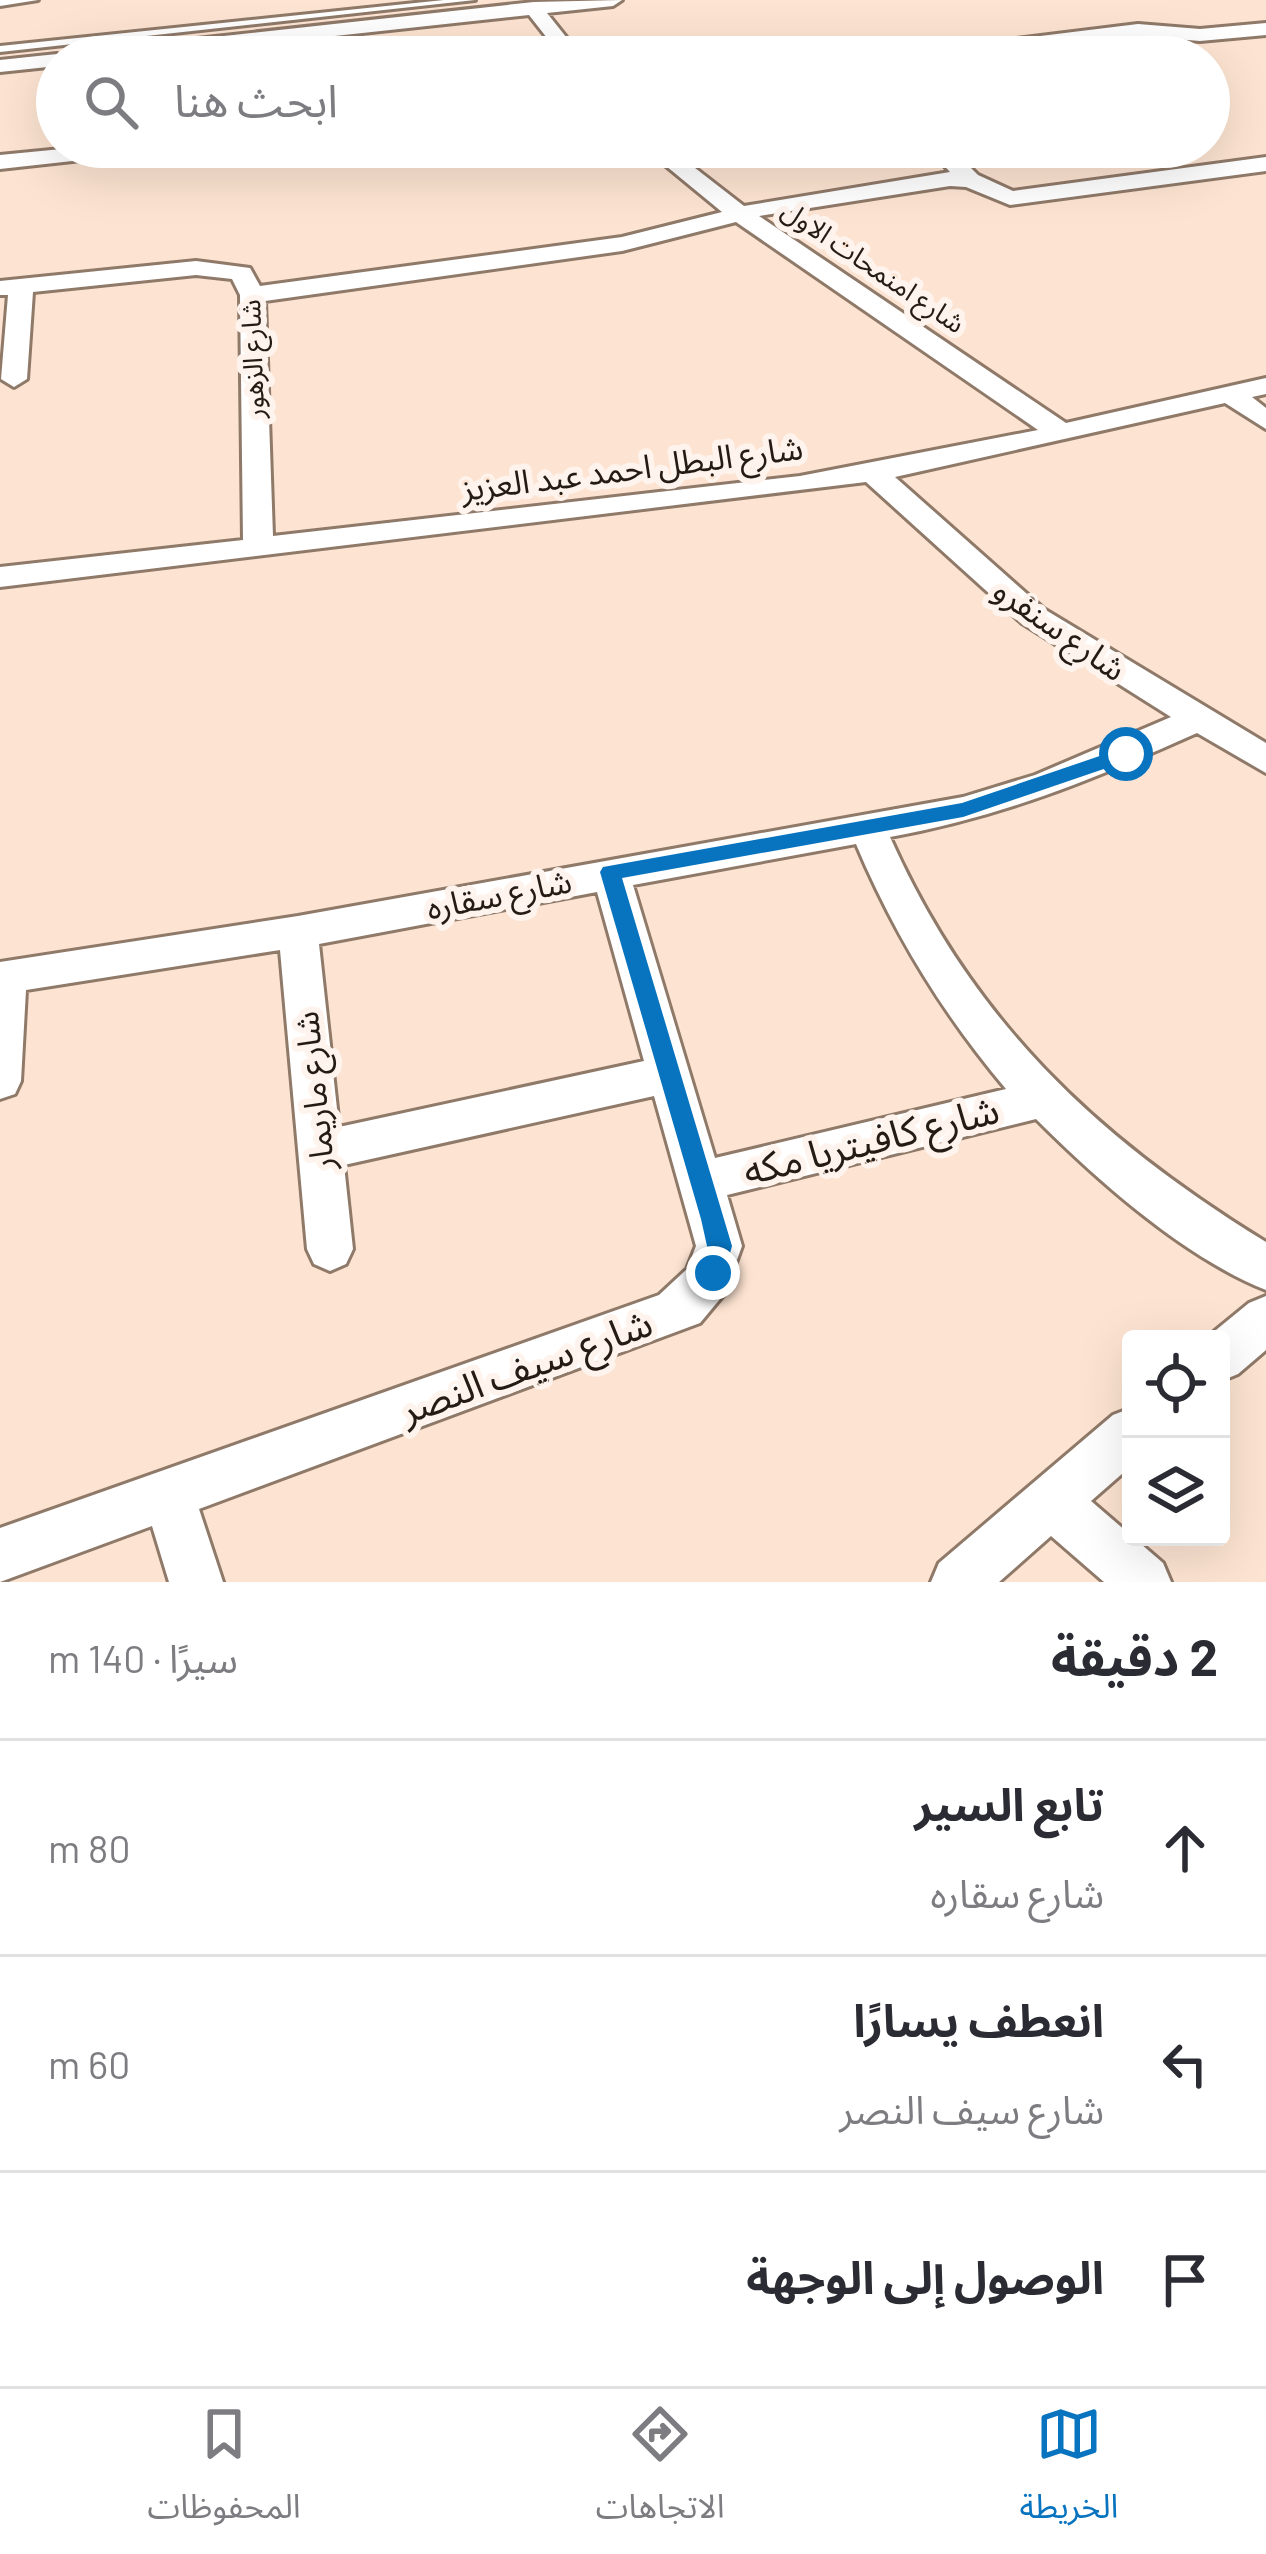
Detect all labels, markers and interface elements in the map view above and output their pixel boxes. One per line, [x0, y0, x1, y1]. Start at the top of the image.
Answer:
search box [36, 36, 1230, 168]
icon: search [78, 69, 144, 135]
text: ابحث هنا [174, 72, 338, 126]
street label: شارع امنمحات الاول [773, 192, 972, 343]
street label: شارع الزهور [233, 299, 275, 420]
street label: شارع البطل احمد عبد العزيز [458, 426, 806, 514]
street label: شارع سنفرو [983, 568, 1134, 693]
route start [1099, 727, 1153, 781]
street label: شارع سقاره [423, 859, 576, 933]
street label: شارع ماريمار [285, 1009, 347, 1174]
street label: شارع كافيتريا مكه [738, 1084, 1005, 1200]
route end [686, 1246, 740, 1300]
street label: شارع سيف النصر [392, 1297, 660, 1439]
map controls [1122, 1330, 1230, 1546]
button: locate [1122, 1330, 1230, 1438]
button: layers [1122, 1438, 1230, 1546]
text: 2 دقيقة [1051, 1625, 1218, 1686]
text: سيرًا · 140 m [48, 1634, 238, 1681]
text: تابع السير [914, 1776, 1104, 1830]
icon: ahead [1152, 1815, 1218, 1881]
text: 80 m [48, 1824, 130, 1871]
text: شارع سقاره [930, 1869, 1104, 1916]
text: انعطف يسارًا [853, 1992, 1104, 2046]
icon: left [1152, 2031, 1218, 2097]
text: 60 m [48, 2040, 130, 2087]
text: شارع سيف النصر [839, 2085, 1104, 2132]
icon: arrive [1152, 2247, 1218, 2313]
text: الوصول إلى الوجهة [746, 2249, 1104, 2303]
tab: المحفوظات [148, 2401, 301, 2542]
tab: الاتجاهات [596, 2401, 725, 2542]
tab: الخريطة [1020, 2401, 1118, 2542]

